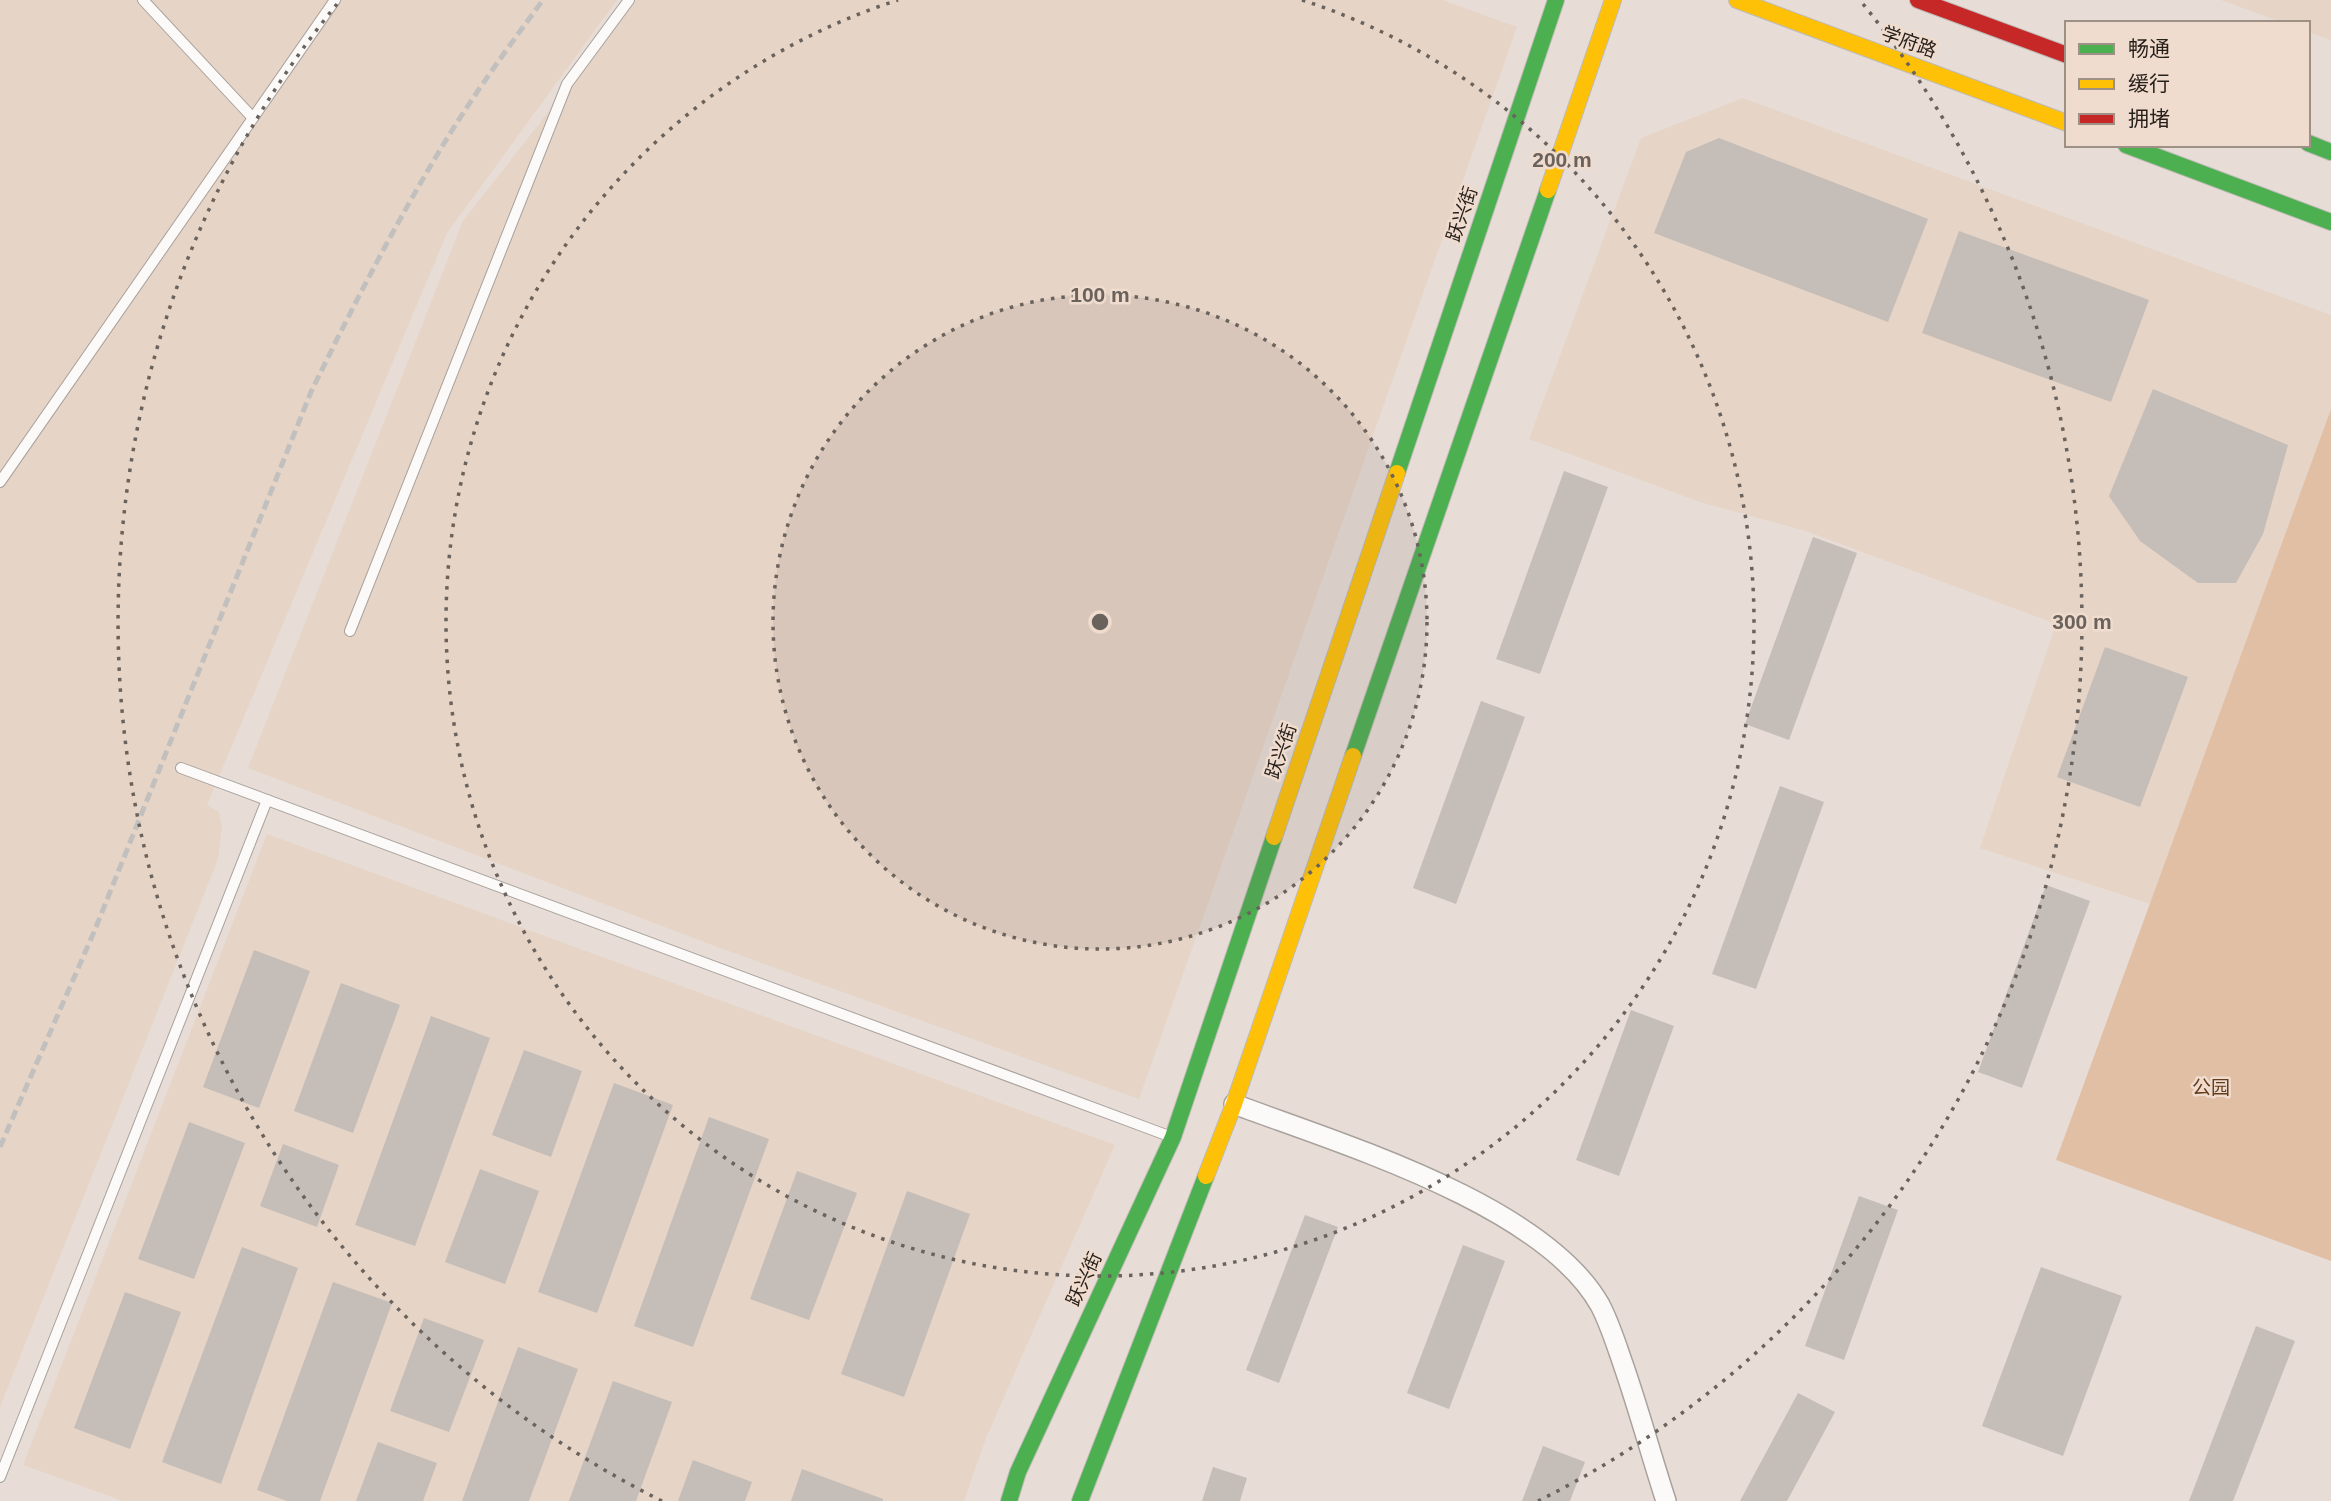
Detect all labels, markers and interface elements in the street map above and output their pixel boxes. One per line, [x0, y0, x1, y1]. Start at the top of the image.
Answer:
legend [2065, 21, 2310, 147]
street label: 学府路 [1879, 22, 1939, 62]
text: 畅通 [2128, 37, 2170, 60]
text: 缓行 [2128, 72, 2170, 95]
text: 拥堵 [2128, 107, 2170, 130]
text: 200 m [1532, 148, 1592, 171]
street label: 跃兴街 [1443, 184, 1481, 244]
text: 100 m [1070, 283, 1130, 306]
centre of rings [1088, 610, 1112, 634]
text: 300 m [2052, 610, 2112, 633]
street label: 跃兴街 [1262, 721, 1300, 781]
park label: 公园 [2192, 1077, 2230, 1098]
street label: 跃兴街 [1062, 1249, 1106, 1309]

